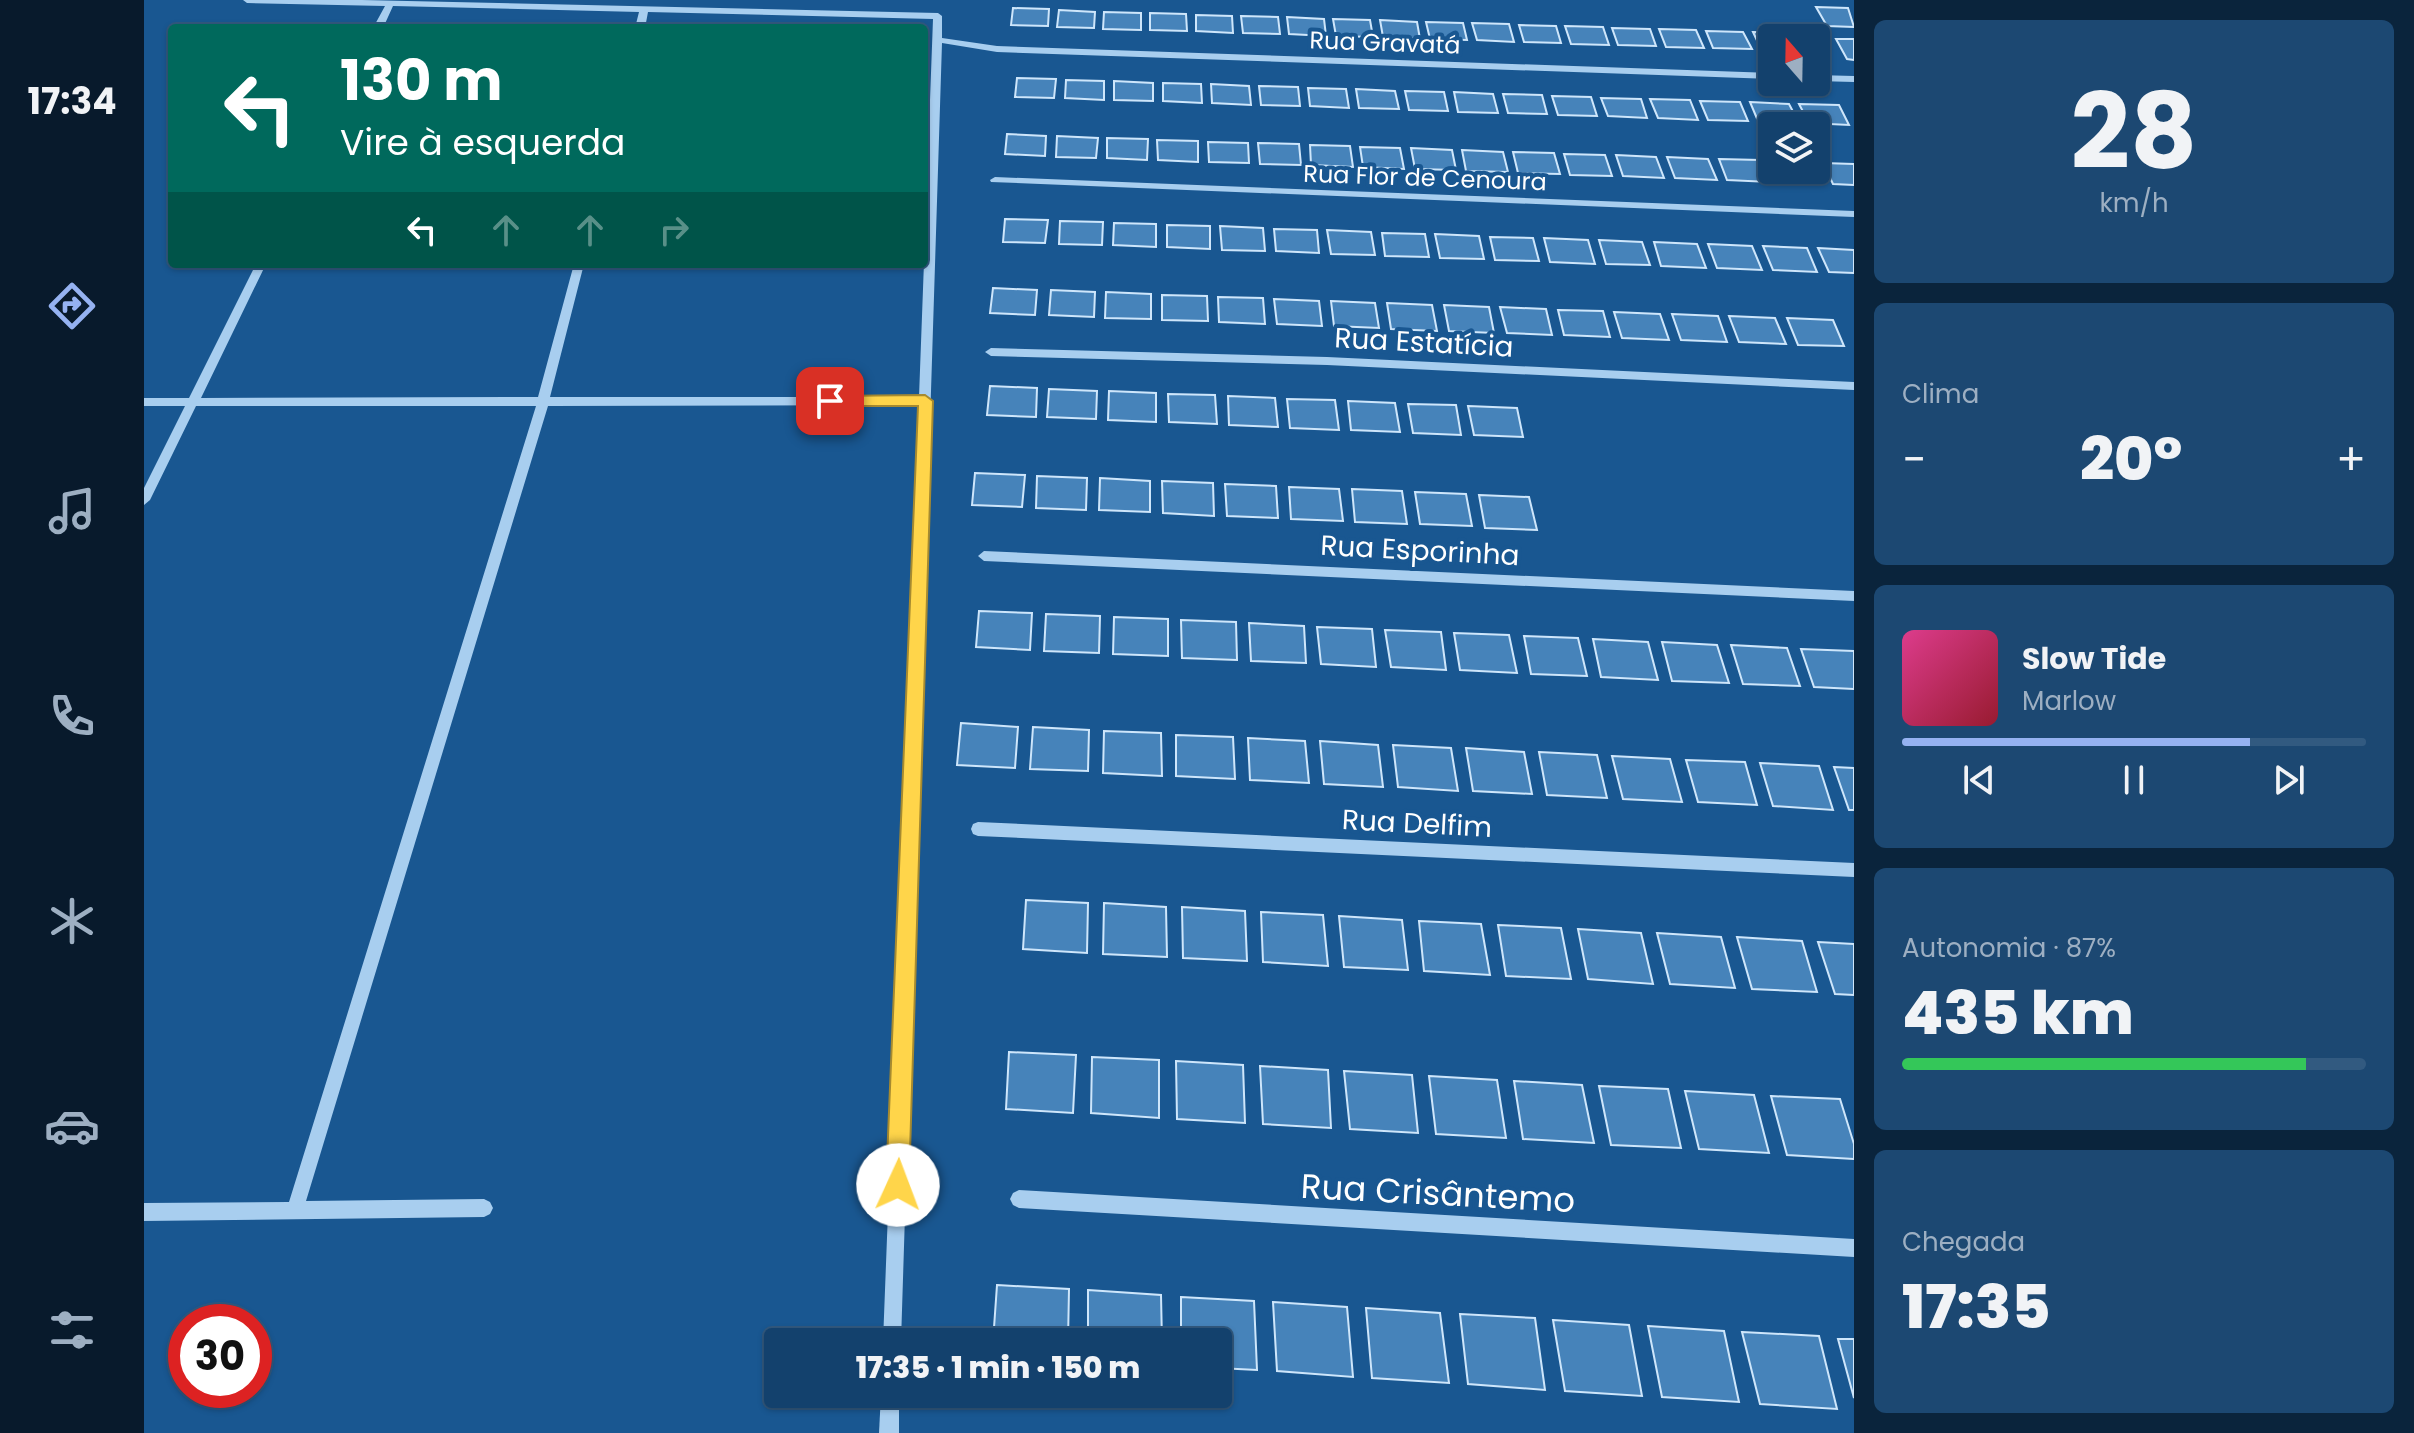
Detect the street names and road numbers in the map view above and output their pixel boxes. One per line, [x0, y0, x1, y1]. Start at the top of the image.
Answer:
street label: Rua Gravatá [1309, 23, 1461, 62]
street label: Rua Flor de Cenoura [1303, 157, 1547, 198]
street label: Rua Estatícia [1333, 318, 1515, 367]
street label: Rua Esporinha [1319, 526, 1520, 575]
street label: Rua Delfim [1341, 800, 1493, 847]
street label: Rua Crisântemo [1300, 1162, 1576, 1224]

